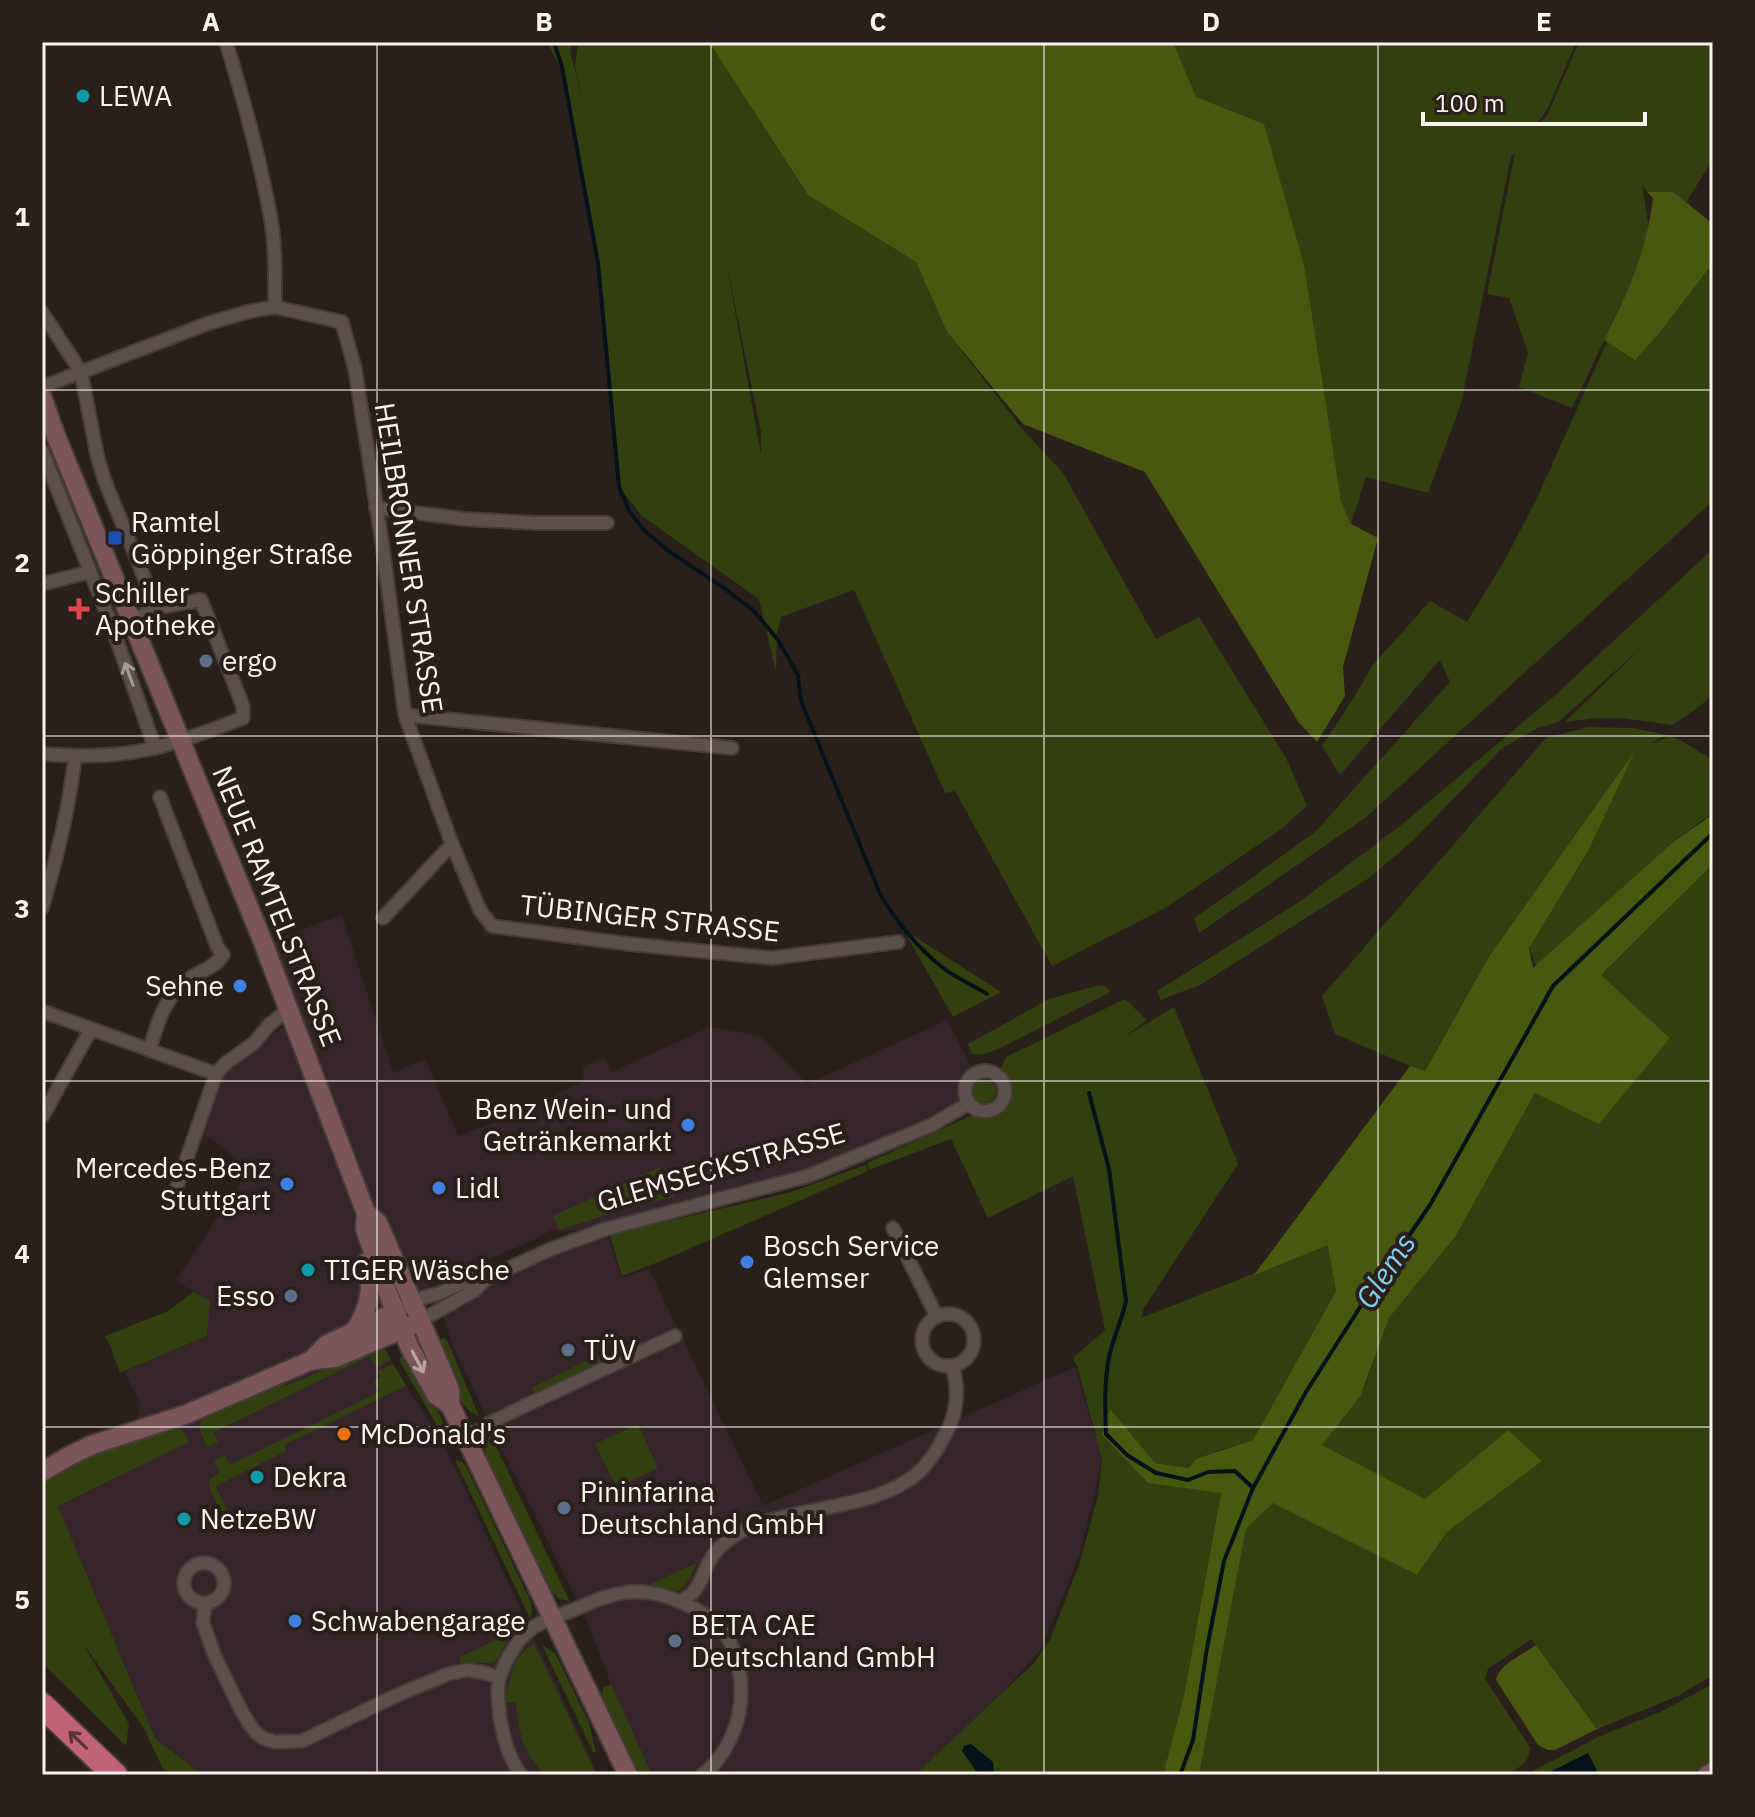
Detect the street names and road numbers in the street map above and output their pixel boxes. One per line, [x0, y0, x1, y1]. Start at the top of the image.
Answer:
street label: HEILBRONNER STRASSE [367, 400, 452, 716]
street label: NEUE RAMTELSTRASSE [204, 760, 351, 1052]
street label: TÜBINGER STRASSE [518, 885, 782, 950]
street label: GLEMSECKSTRASSE [592, 1113, 849, 1220]

